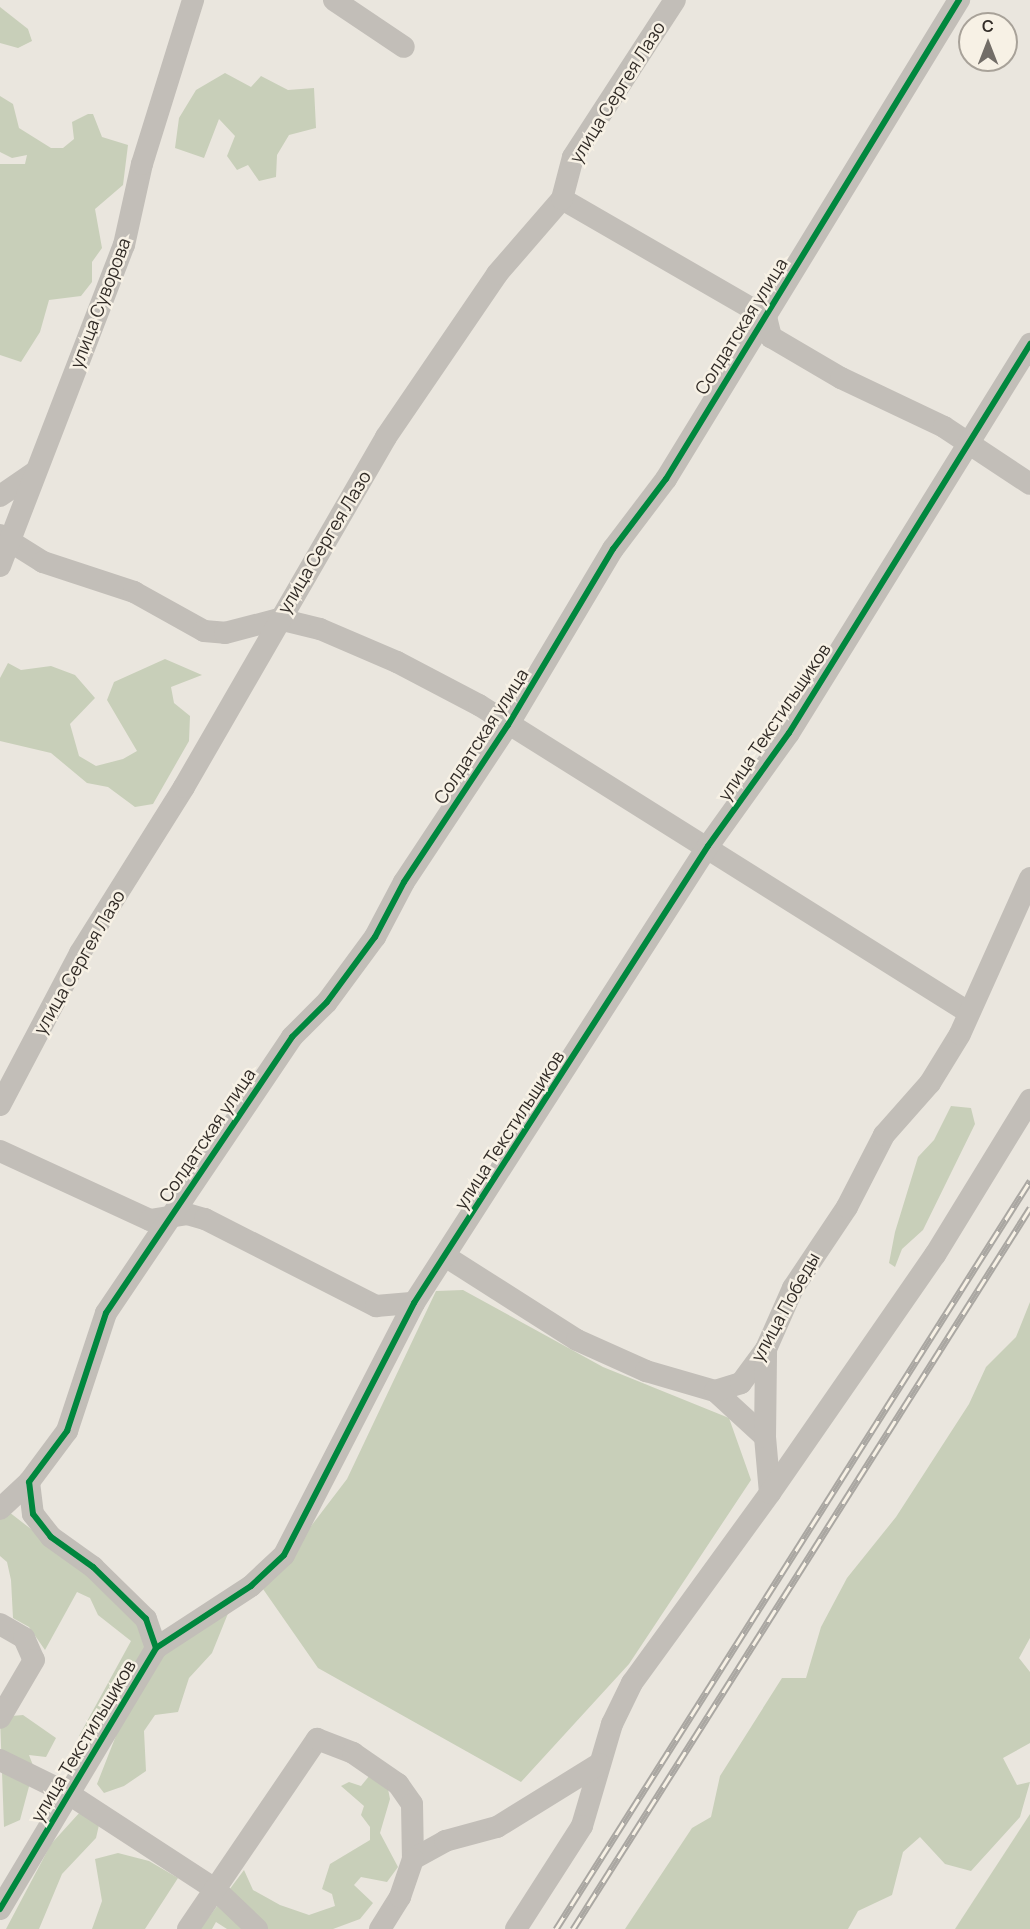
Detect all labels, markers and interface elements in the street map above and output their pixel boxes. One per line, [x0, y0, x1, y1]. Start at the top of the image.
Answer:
north arrow [958, 12, 1018, 72]
text: С [982, 15, 994, 37]
street label: улица Сергея Лазо [565, 17, 669, 167]
street label: улица Суворова [65, 235, 135, 371]
street label: Солдатская улица [690, 254, 792, 398]
street label: улица Сергея Лазо [273, 467, 375, 617]
street label: улица Текстильщиков [713, 639, 835, 805]
street label: Солдатская улица [429, 664, 533, 808]
street label: улица Сергея Лазо [29, 886, 129, 1038]
street label: улица Текстильщиков [450, 1046, 568, 1214]
street label: Солдатская улица [154, 1064, 260, 1206]
street label: улица Победы [746, 1249, 824, 1365]
street label: улица Текстильщиков [26, 1656, 140, 1826]

